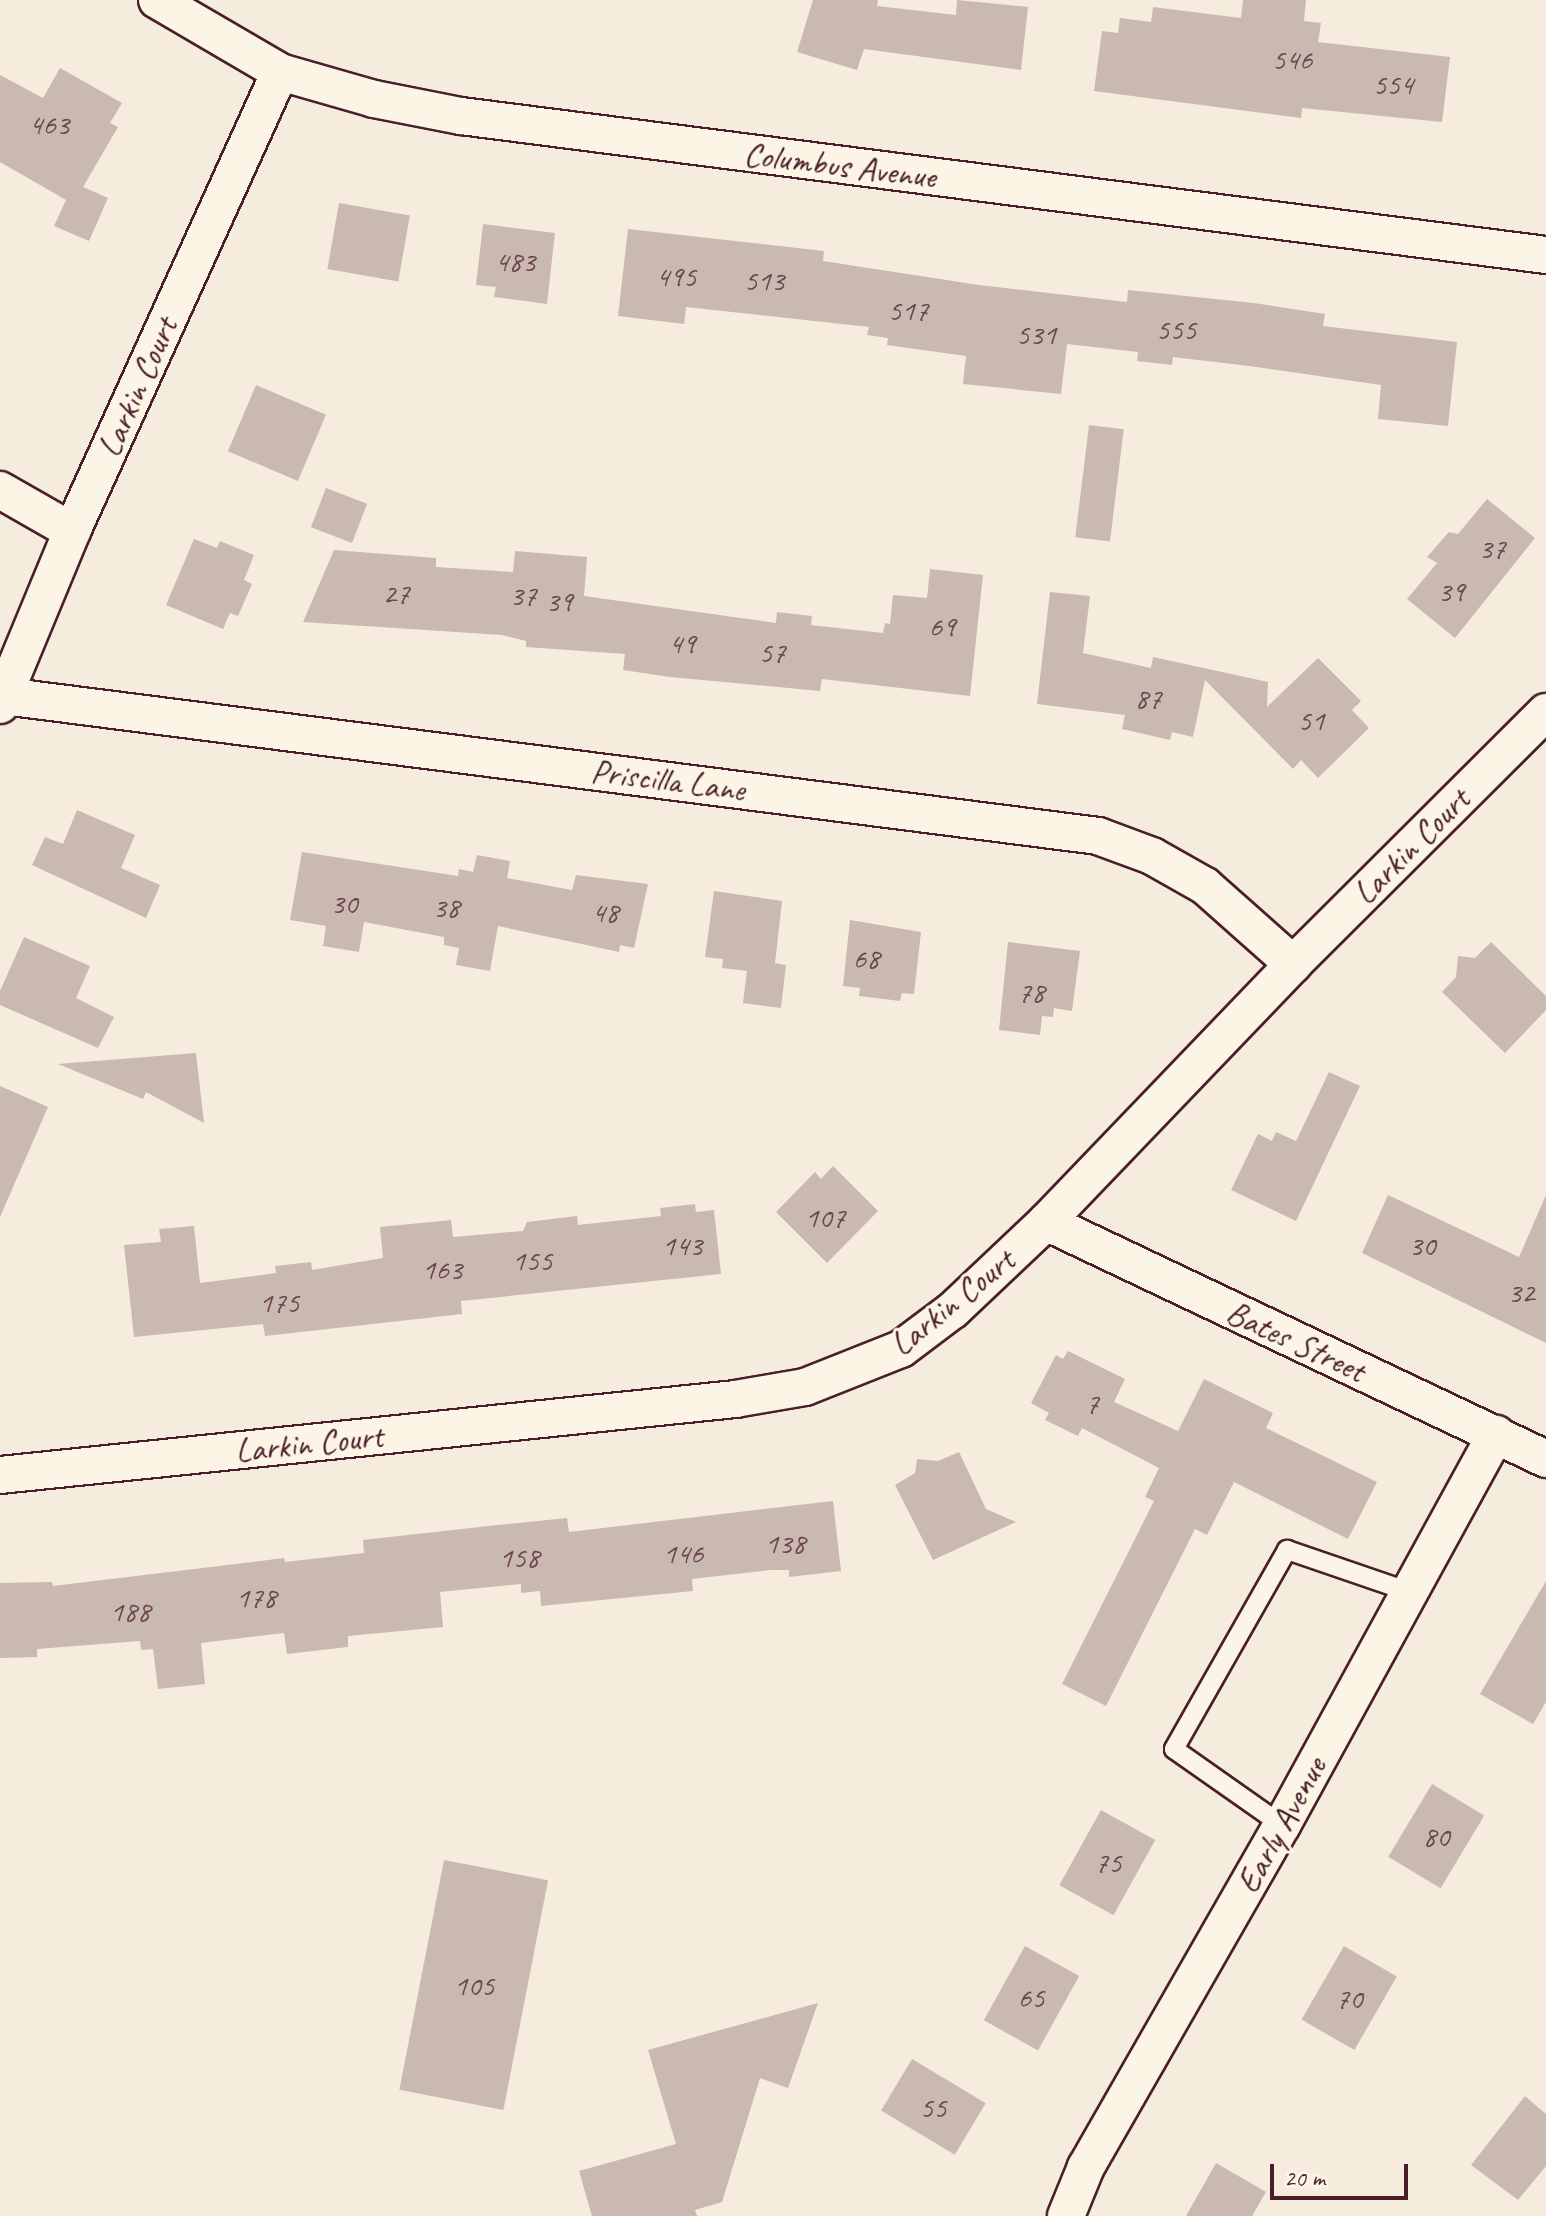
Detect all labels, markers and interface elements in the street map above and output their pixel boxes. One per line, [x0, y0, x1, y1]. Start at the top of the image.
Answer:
house number: 546 [1272, 41, 1312, 77]
house number: 554 [1373, 66, 1413, 102]
house number: 463 [29, 106, 69, 142]
street label: Columbus Avenue [742, 133, 938, 197]
house number: 483 [495, 243, 535, 279]
house number: 495 [656, 258, 696, 294]
house number: 513 [744, 262, 784, 298]
house number: 517 [888, 292, 928, 328]
street label: Larkin Court [88, 311, 186, 463]
house number: 555 [1156, 311, 1196, 347]
house number: 531 [1016, 316, 1056, 352]
house number: 37 [1479, 530, 1505, 566]
house number: 39 [1438, 573, 1464, 609]
house number: 27 [383, 575, 409, 611]
house number: 37 [510, 577, 536, 613]
house number: 39 [546, 583, 572, 619]
house number: 69 [929, 608, 955, 644]
house number: 49 [669, 625, 695, 661]
house number: 57 [759, 634, 785, 670]
house number: 87 [1135, 680, 1161, 716]
house number: 51 [1298, 702, 1324, 738]
street label: Priscilla Lane [589, 750, 747, 810]
street label: Larkin Court [1344, 779, 1478, 913]
house number: 30 [331, 885, 357, 921]
house number: 38 [433, 889, 459, 925]
house number: 48 [592, 894, 618, 930]
house number: 68 [853, 940, 879, 976]
house number: 78 [1018, 974, 1044, 1010]
house number: 107 [805, 1199, 845, 1235]
house number: 143 [662, 1227, 702, 1263]
house number: 30 [1409, 1227, 1435, 1263]
street label: Larkin Court [882, 1240, 1022, 1364]
house number: 155 [512, 1242, 552, 1278]
house number: 163 [422, 1251, 462, 1287]
house number: 32 [1508, 1274, 1534, 1310]
house number: 175 [259, 1284, 299, 1320]
street label: Bates Street [1220, 1291, 1372, 1391]
house number: 7 [1085, 1385, 1099, 1421]
street label: Larkin Court [233, 1415, 385, 1471]
house number: 138 [765, 1525, 805, 1561]
house number: 146 [663, 1535, 703, 1571]
house number: 158 [499, 1539, 539, 1575]
house number: 178 [236, 1579, 276, 1615]
house number: 188 [110, 1593, 150, 1629]
street label: Early Avenue [1227, 1750, 1335, 1900]
house number: 80 [1423, 1818, 1449, 1854]
house number: 75 [1095, 1844, 1121, 1880]
house number: 105 [454, 1967, 494, 2003]
house number: 65 [1018, 1979, 1044, 2015]
house number: 70 [1336, 1980, 1362, 2016]
house number: 55 [920, 2089, 946, 2125]
scale bar [1274, 2148, 1412, 2198]
text: 20 m [1284, 2163, 1325, 2193]

